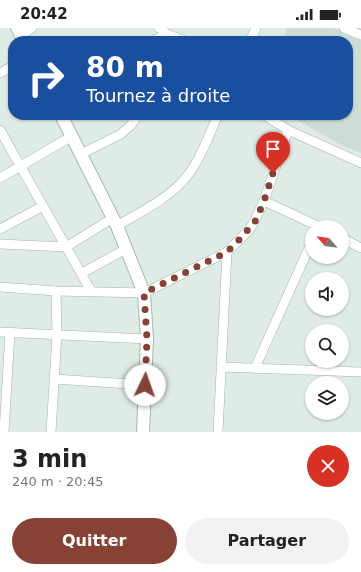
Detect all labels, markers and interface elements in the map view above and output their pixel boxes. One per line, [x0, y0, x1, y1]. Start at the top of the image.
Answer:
text: 20:42 [20, 5, 68, 23]
text: 80 m [86, 51, 164, 84]
icon: right [20, 52, 72, 104]
text: Tournez à droite [86, 85, 230, 106]
pin [256, 132, 290, 173]
icon: arrive [262, 138, 284, 160]
north arrow [305, 220, 349, 264]
map controls [305, 220, 349, 420]
button: sound [305, 272, 349, 316]
button: search [305, 324, 349, 368]
position arrow [124, 364, 166, 406]
button: layers [305, 376, 349, 420]
text: 3 min [12, 445, 87, 473]
button: close [307, 445, 349, 487]
text: 240 m · 20:45 [12, 474, 103, 489]
button: Quitter [12, 518, 177, 564]
button: Partager [185, 518, 349, 564]

